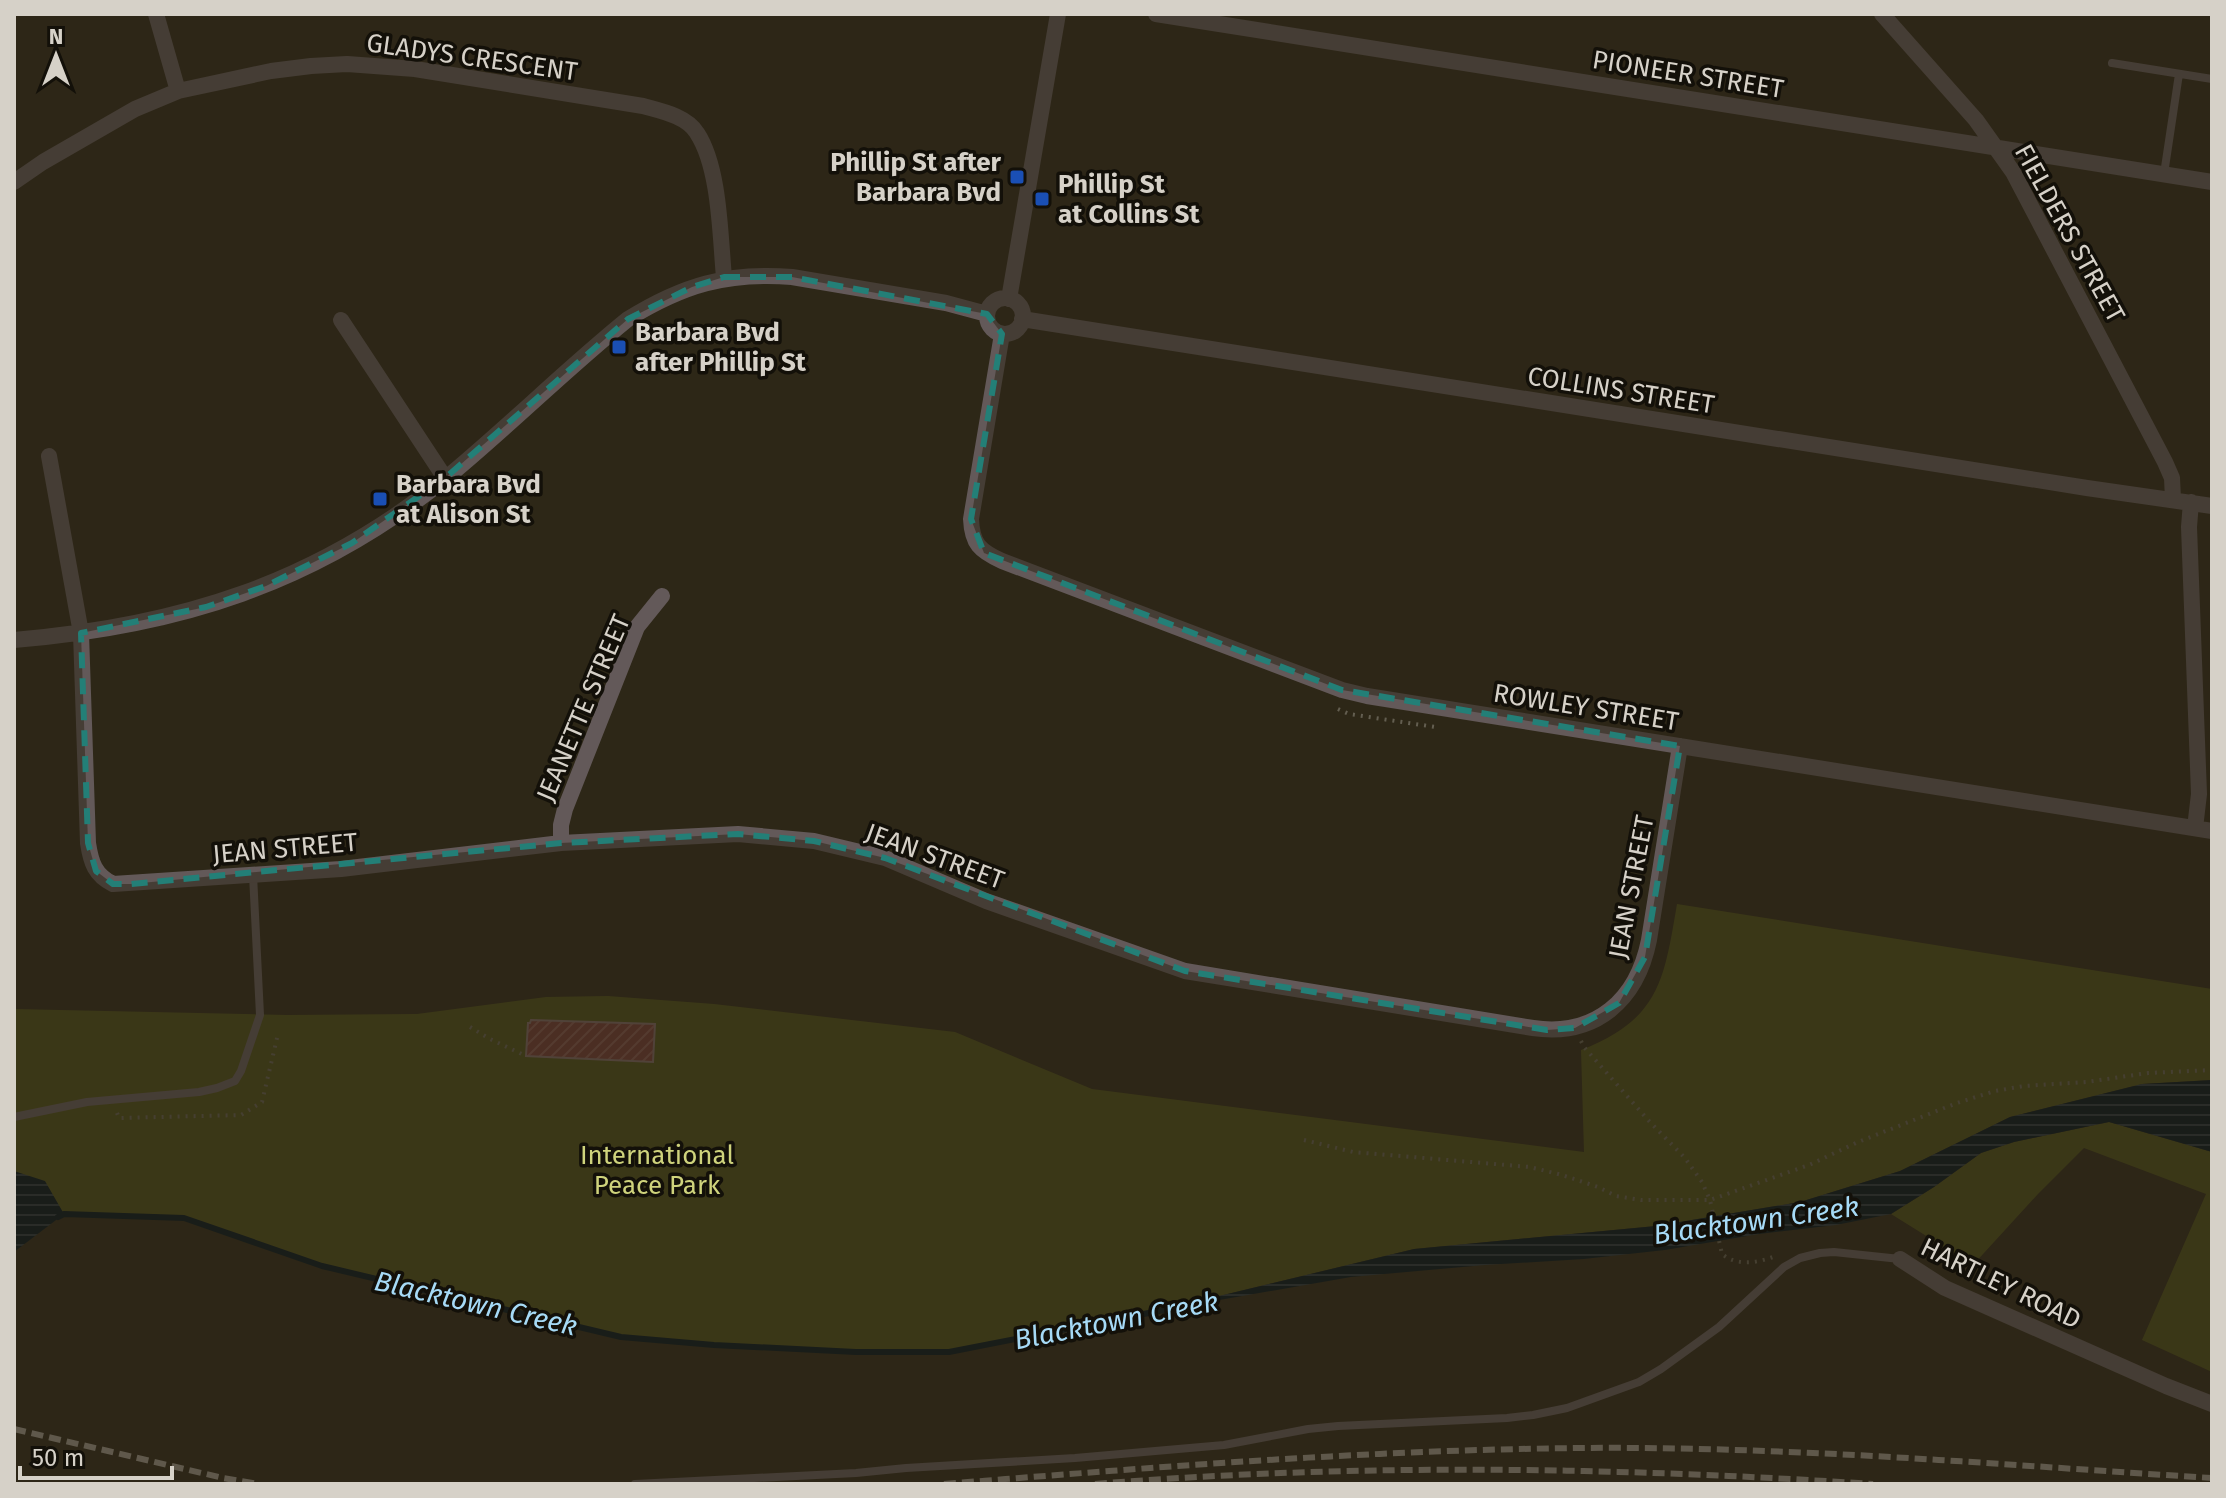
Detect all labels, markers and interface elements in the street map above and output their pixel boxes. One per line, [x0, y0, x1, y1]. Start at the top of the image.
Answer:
north arrow [16, 16, 96, 96]
text: N [49, 23, 63, 50]
street label: GLADYS CRESCENT [364, 27, 580, 88]
street label: PIONEER STREET [1590, 44, 1786, 105]
street label: FIELDERS STREET [2008, 139, 2132, 328]
place label: Phillip St after Barbara Bvd [830, 147, 1002, 208]
marker: Phillip St after Barbara Bvd [1008, 168, 1026, 186]
place label: Phillip St at Collins St [1058, 169, 1200, 230]
marker: Phillip St at Collins St [1033, 190, 1051, 208]
place label: Barbara Bvd after Phillip St [635, 317, 807, 378]
marker: Barbara Bvd after Phillip St [610, 338, 628, 356]
street label: COLLINS STREET [1525, 360, 1717, 421]
place label: Barbara Bvd at Alison St [396, 469, 541, 530]
marker: Barbara Bvd at Alison St [371, 490, 389, 508]
street label: JEANETTE STREET [530, 610, 637, 806]
street label: ROWLEY STREET [1491, 678, 1681, 738]
street label: JEAN STREET [1602, 812, 1661, 961]
street label: JEAN STREET [861, 817, 1009, 896]
street label: JEAN STREET [211, 827, 359, 870]
park label: International Peace Park [580, 1140, 734, 1201]
water label: Blacktown Creek [1651, 1190, 1861, 1251]
street label: HARTLEY ROAD [1916, 1231, 2086, 1336]
water label: Blacktown Creek [371, 1264, 581, 1343]
water label: Blacktown Creek [1011, 1285, 1221, 1356]
scale bar [20, 1430, 172, 1480]
text: 50 m [32, 1444, 84, 1472]

